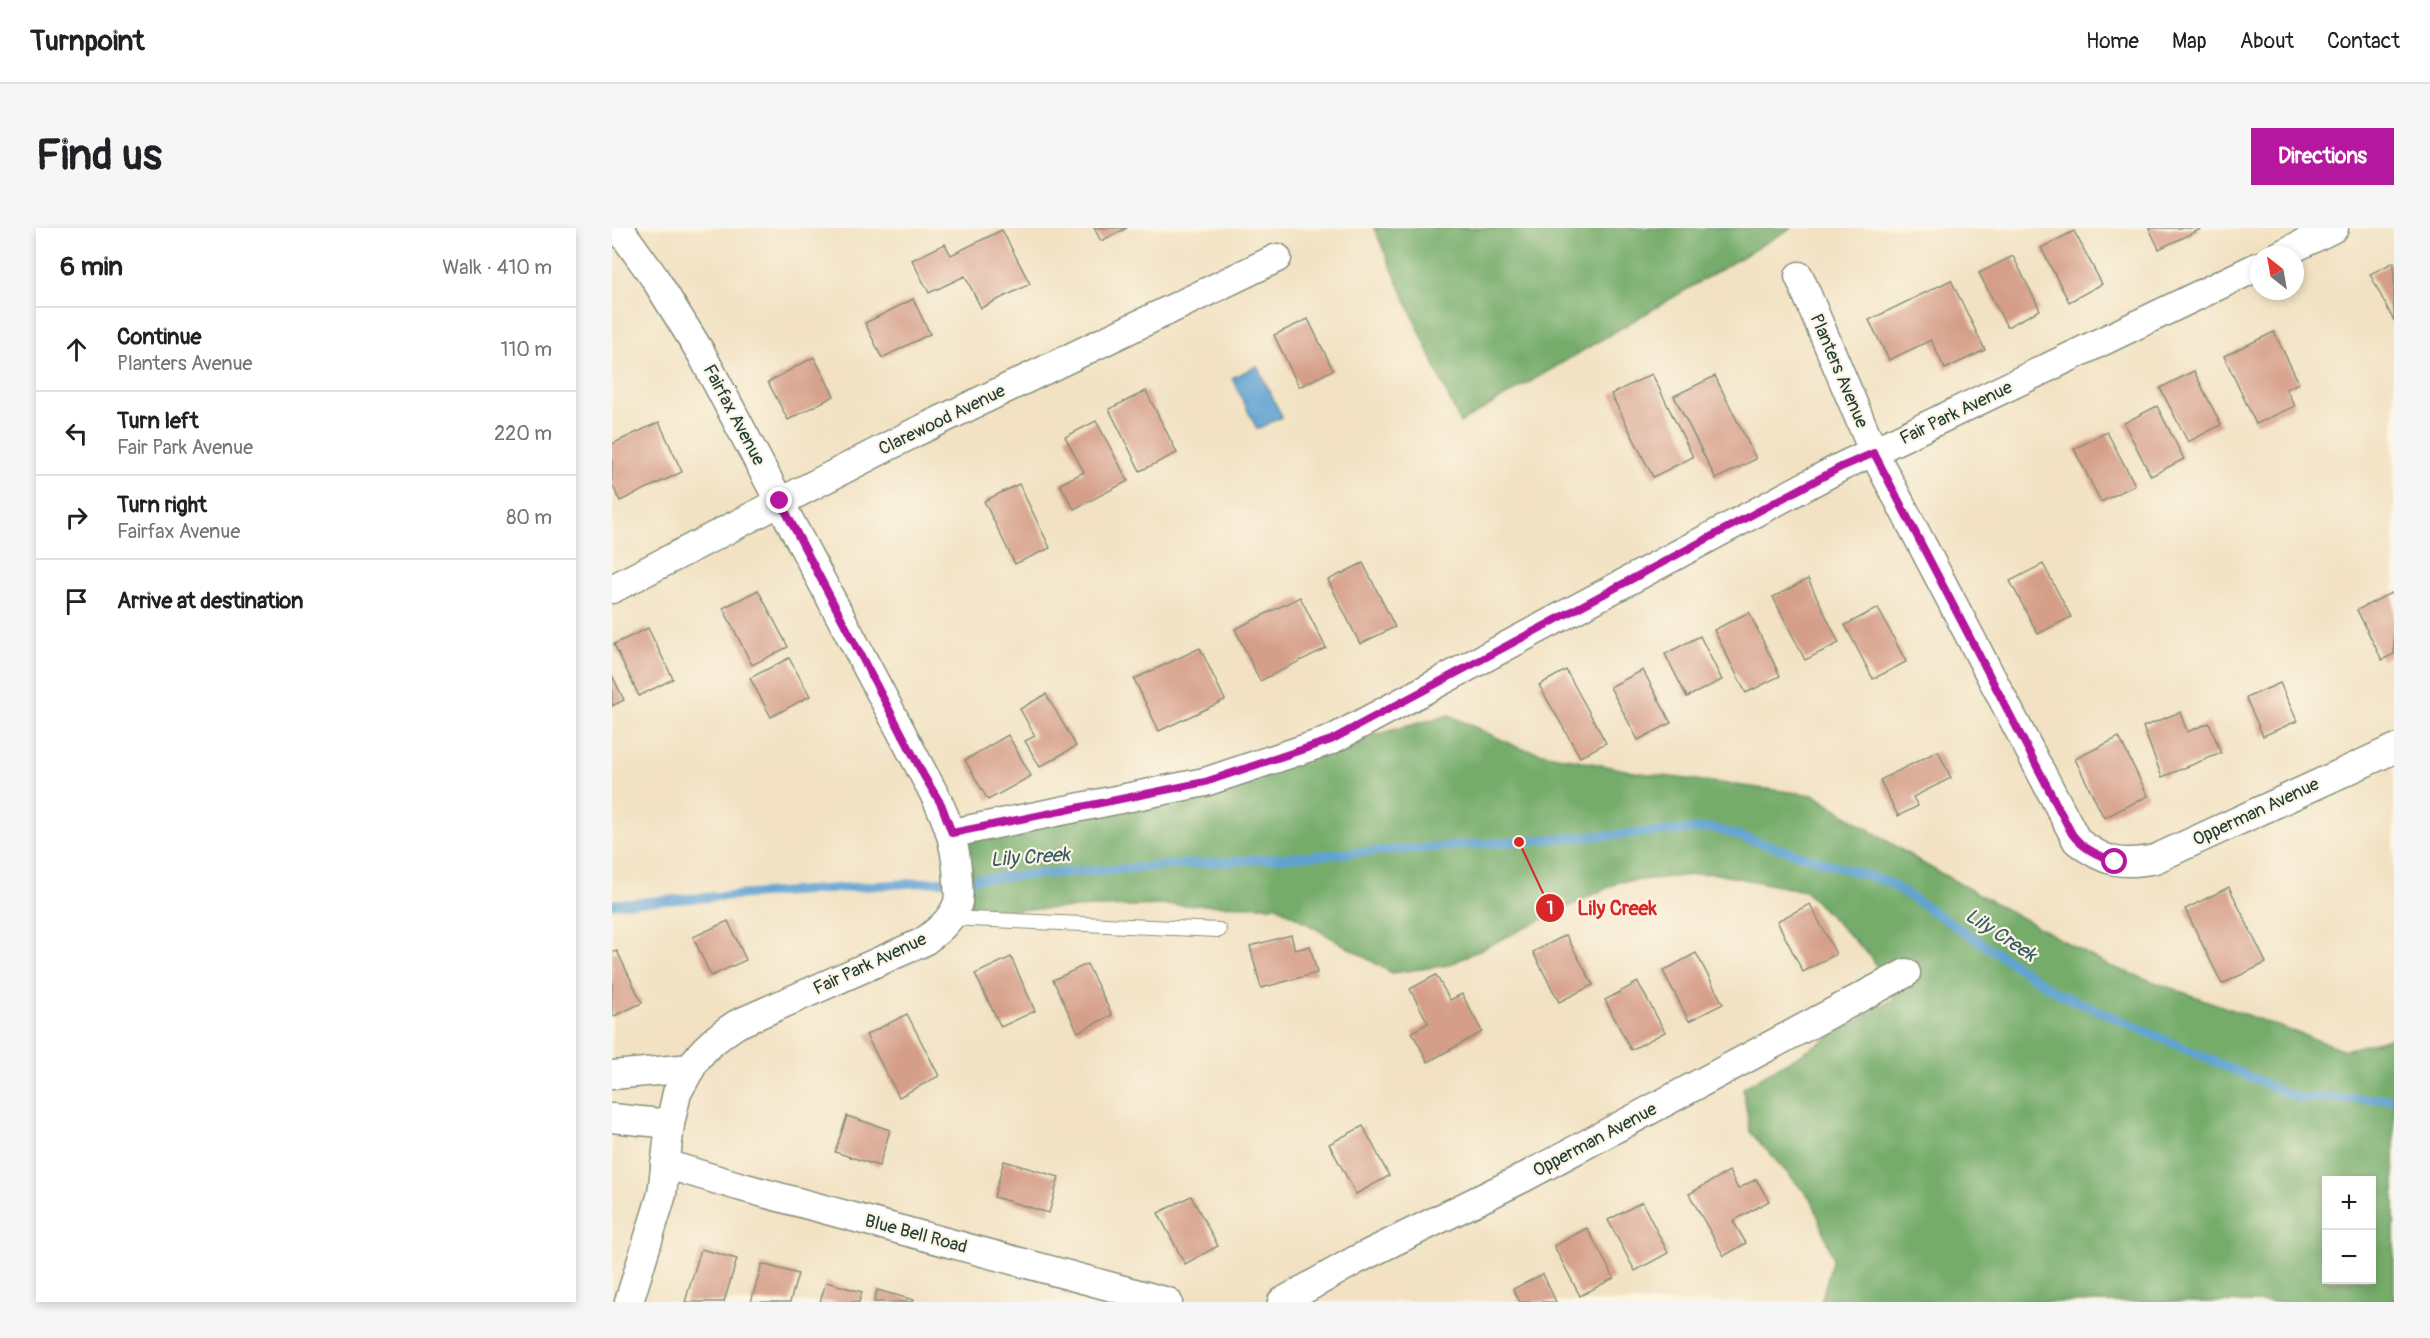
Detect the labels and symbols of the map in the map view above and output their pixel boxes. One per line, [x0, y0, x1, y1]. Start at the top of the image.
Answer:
north arrow [2250, 246, 2304, 300]
street label: Planters Avenue [1805, 310, 1873, 432]
street label: Fairfax Avenue [698, 361, 770, 469]
street label: Fair Park Avenue [1896, 376, 2016, 450]
street label: Clarewood Avenue [875, 379, 1009, 461]
route end [766, 487, 792, 513]
street label: Opperman Avenue [2189, 773, 2323, 851]
water label: Lily Creek [989, 842, 1072, 872]
route start [2101, 848, 2127, 874]
callout: Lily Creek [1535, 889, 1668, 927]
text: Lily Creek [1577, 896, 1657, 921]
text: 1 [1546, 897, 1554, 920]
water label: Lily Creek [1961, 903, 2043, 968]
street label: Fair Park Avenue [810, 928, 930, 1000]
street label: Opperman Avenue [1529, 1098, 1661, 1182]
street label: Blue Bell Road [862, 1209, 970, 1259]

